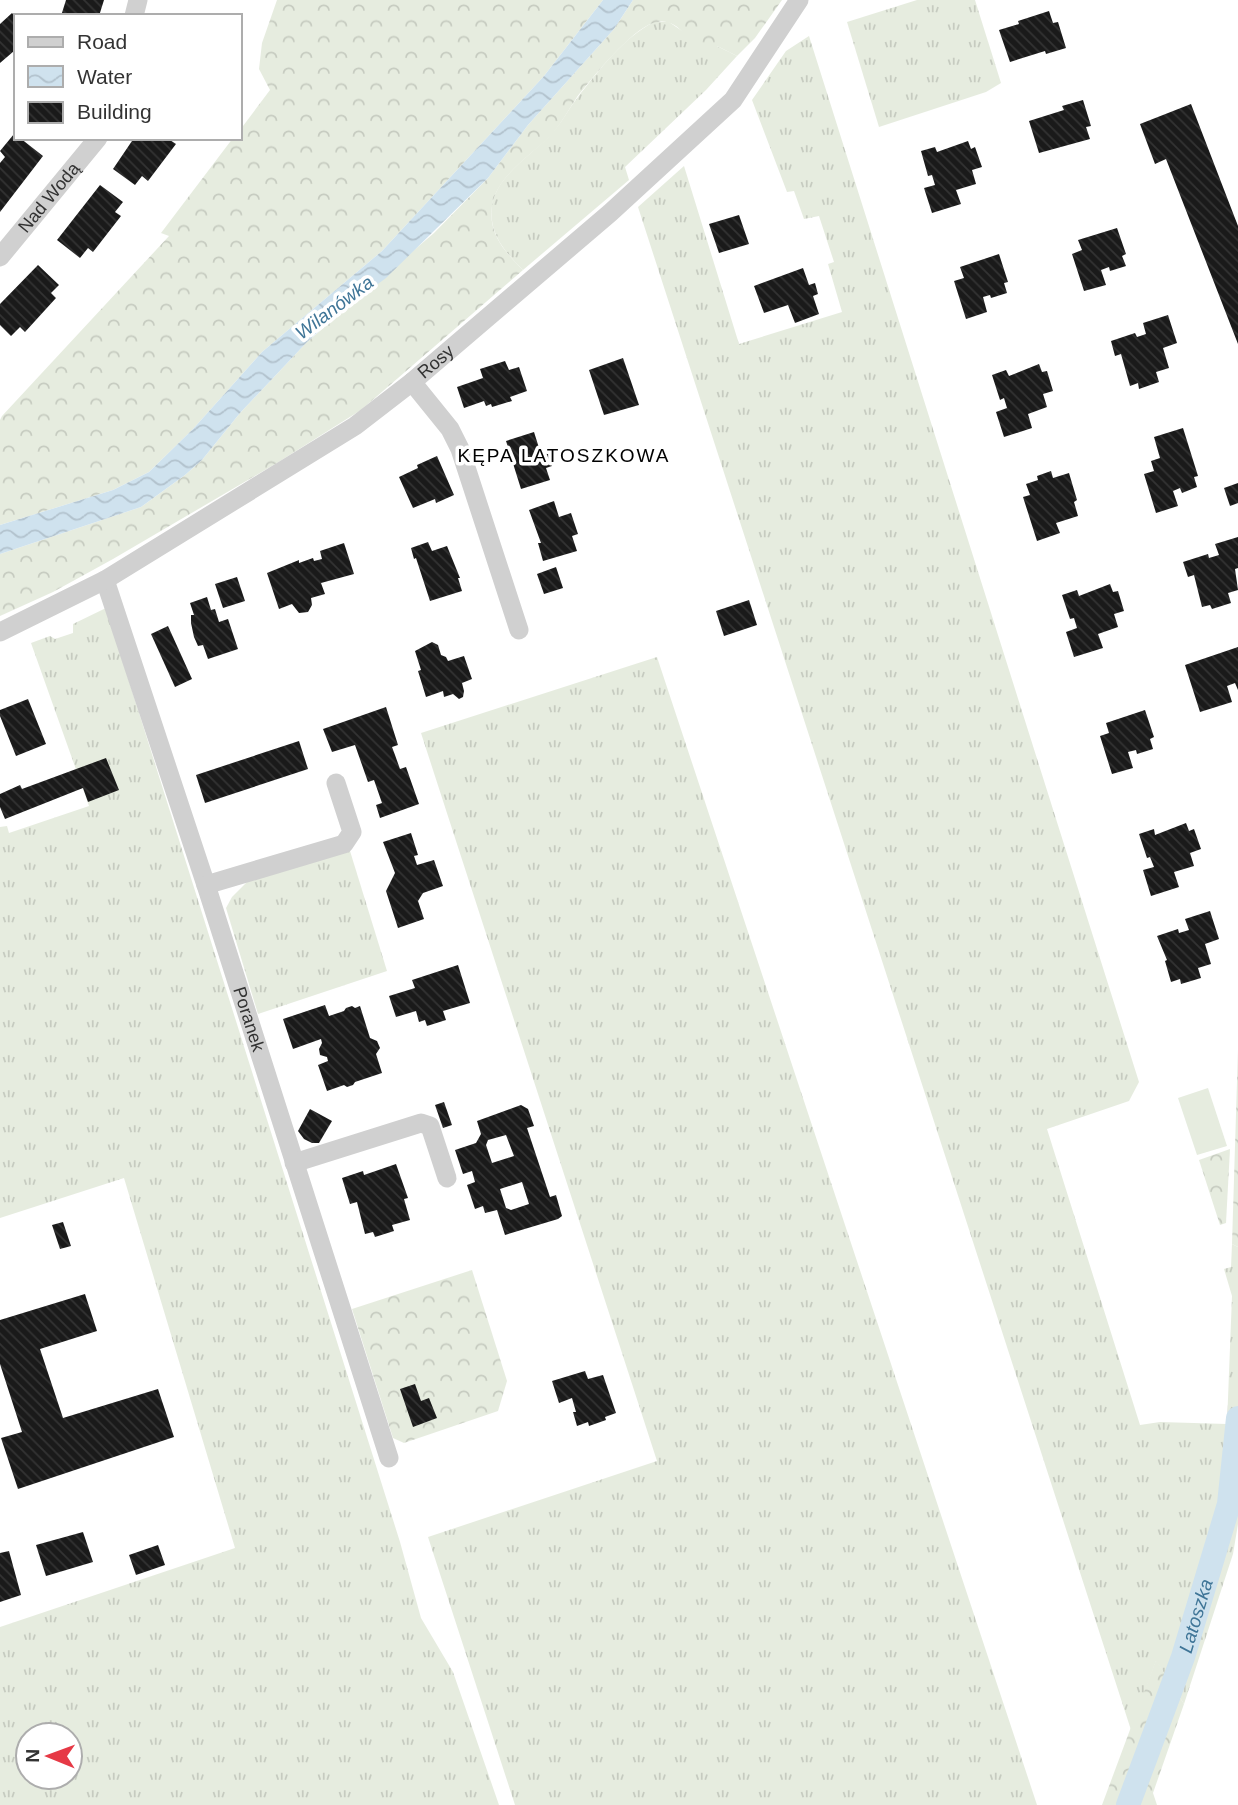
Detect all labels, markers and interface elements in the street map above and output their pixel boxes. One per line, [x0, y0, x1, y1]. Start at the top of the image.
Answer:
legend [14, 14, 242, 140]
text: Road [77, 30, 127, 53]
text: Water [77, 65, 132, 88]
text: Building [77, 100, 152, 123]
street label: Nad Wodą [14, 158, 84, 237]
water label: Wilanówka [291, 271, 377, 343]
street label: Rosy [414, 341, 458, 383]
district label: KĘPA LATOSZKOWA [457, 445, 671, 466]
street label: Poranek [229, 984, 269, 1055]
water label: Latoszka [1175, 1576, 1217, 1655]
north arrow [14, 1721, 84, 1791]
text: N [22, 1749, 43, 1763]

